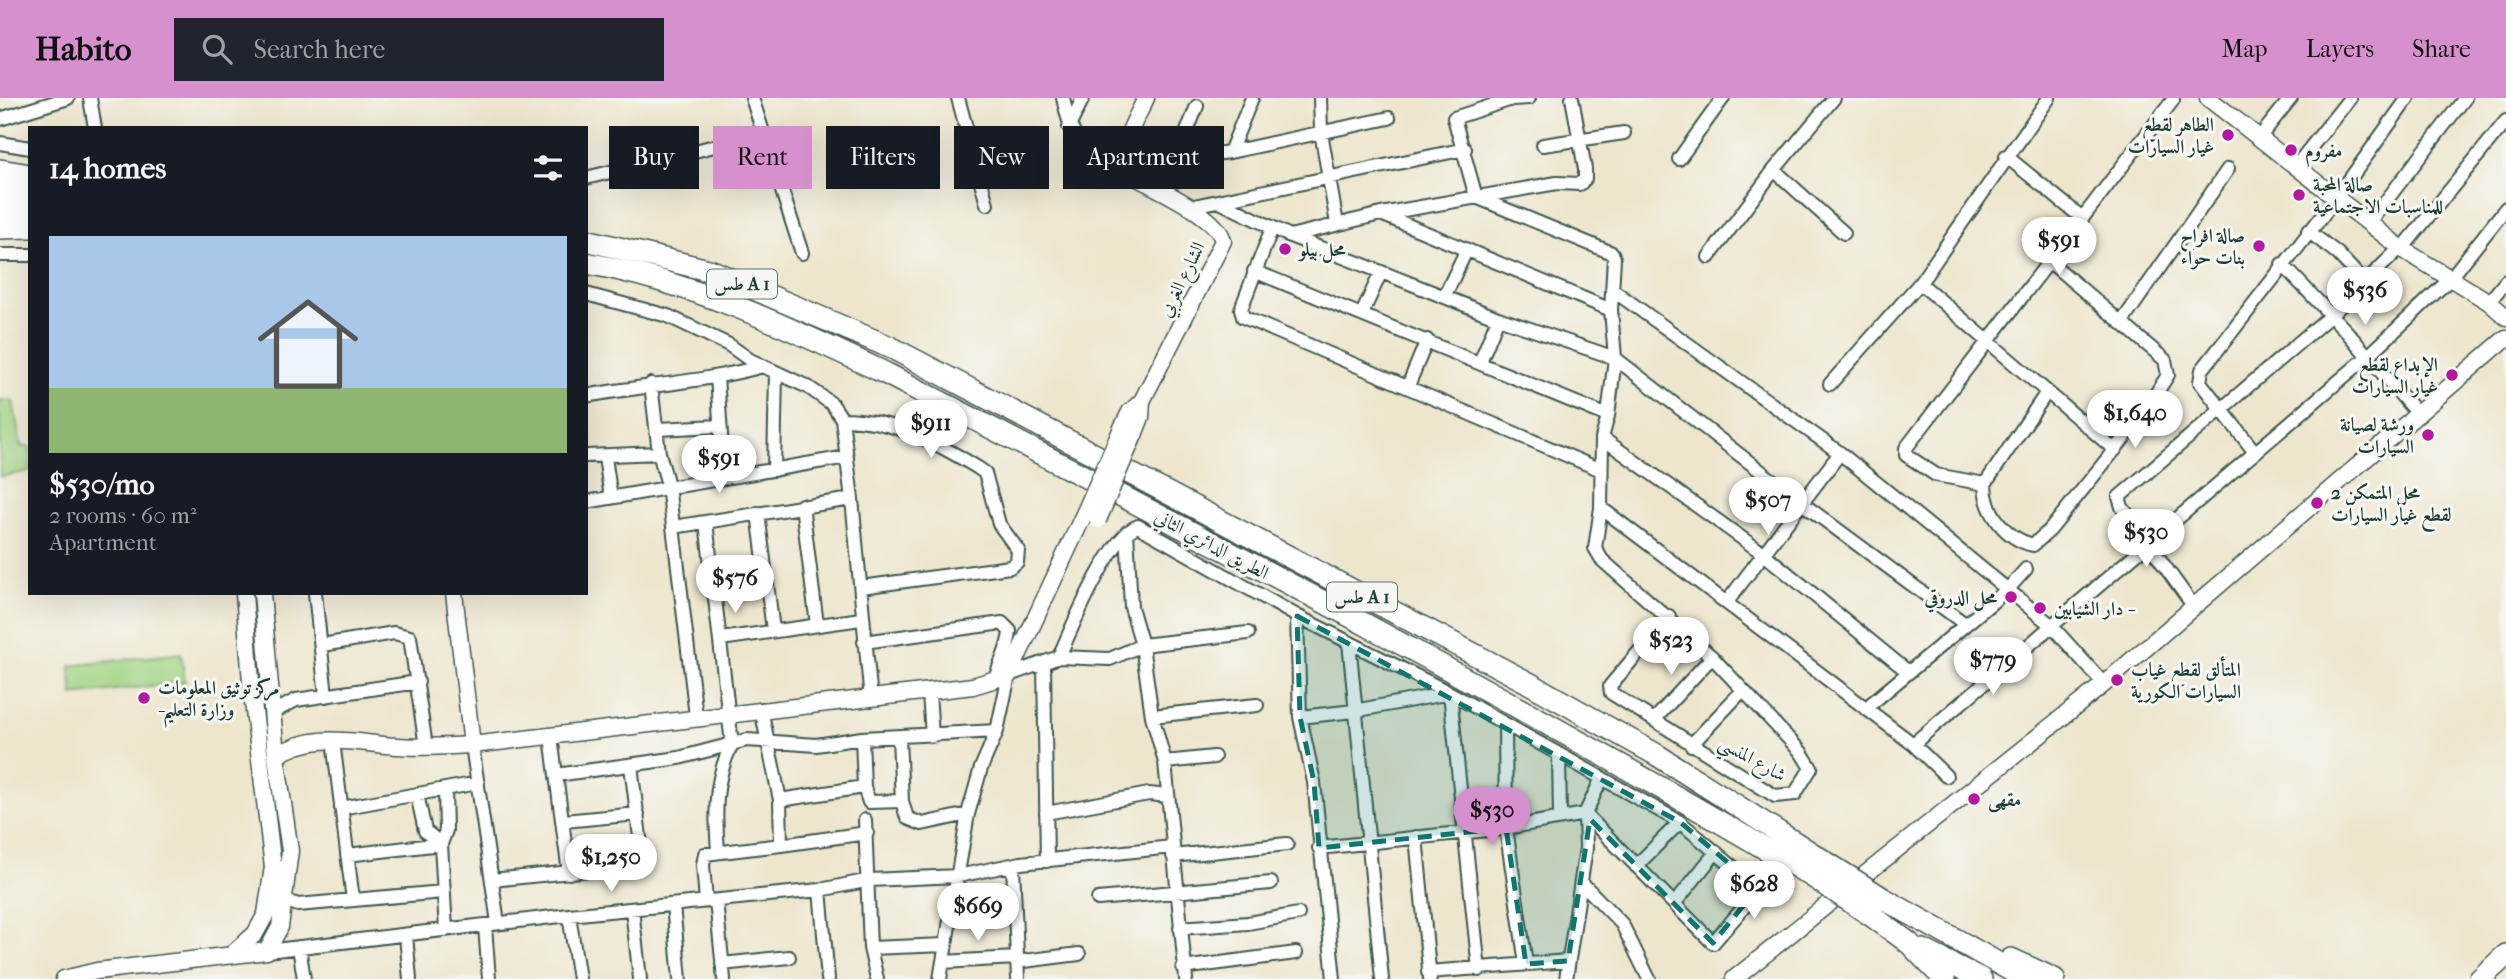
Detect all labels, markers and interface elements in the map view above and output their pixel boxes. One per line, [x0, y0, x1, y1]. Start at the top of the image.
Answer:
search box [174, 18, 664, 81]
text: Habito [35, 30, 132, 69]
icon: search [198, 30, 236, 68]
text: Search here [254, 34, 385, 65]
text: Map [2222, 35, 2268, 63]
text: Layers [2306, 35, 2374, 63]
text: Share [2412, 35, 2471, 63]
place label: الطاهر لقطع غيار السيارات [2128, 114, 2214, 158]
chip: Buy [609, 126, 699, 189]
chip: Rent [713, 126, 812, 189]
chip: Filters [826, 126, 940, 189]
chip: New [954, 126, 1049, 189]
chip: Apartment [1063, 126, 1224, 189]
marker: الطاهر لقطع غيار السيارات [2220, 127, 2236, 143]
place label: مفروم [2305, 140, 2342, 168]
marker: مفروم [2283, 142, 2299, 158]
icon: filters [529, 149, 567, 187]
text: 14 homes [49, 151, 166, 186]
place label: صالة المحبة للمناسبات الاجتماعية [2313, 174, 2443, 218]
marker: صالة المحبة للمناسبات الاجتماعية [2291, 187, 2307, 203]
pin: $591 [2018, 218, 2100, 277]
place label: صالة افراح بنات حواء [2180, 225, 2245, 270]
text: $591 [2038, 226, 2080, 253]
street label: الشارع الغربي [1154, 238, 1213, 322]
marker: صالة افراح بنات حواء [2251, 238, 2267, 254]
place label: محل بيلو [1297, 239, 1346, 263]
marker: محل بيلو [1277, 241, 1293, 257]
pin: $536 [2324, 268, 2406, 327]
road number: طس A 1 [707, 270, 777, 299]
text: $536 [2343, 276, 2387, 303]
icon: home [245, 281, 371, 407]
place label: الإبداع لقطع غيار السيارات [2352, 354, 2438, 398]
marker: الإبداع لقطع غيار السيارات [2444, 367, 2460, 383]
pin: $1,640 [2078, 390, 2192, 450]
text: $1,640 [2103, 399, 2167, 426]
pin: $911 [890, 400, 972, 460]
text: $911 [910, 409, 952, 436]
place label: ورشة لصيانة السيارات [2340, 414, 2414, 458]
marker: ورشة لصيانة السيارات [2420, 427, 2436, 443]
pin: $591 [678, 436, 760, 495]
text: $591 [698, 444, 740, 471]
text: $530/mo [49, 467, 155, 502]
pin: $507 [1727, 478, 1809, 537]
place label: محل المتمكن 2 لقطع غيار السيارات [2331, 482, 2452, 532]
text: $507 [1745, 486, 1791, 513]
marker: محل المتمكن 2 لقطع غيار السيارات [2309, 495, 2325, 511]
text: 2 rooms · 60 m² [49, 502, 196, 529]
street label: الطريق الدائري الثاني [1149, 506, 1272, 588]
pin: $530 [2105, 510, 2187, 569]
text: $530 [2124, 518, 2168, 545]
text: Apartment [49, 529, 157, 556]
pin: $576 [694, 556, 776, 615]
text: $576 [712, 564, 758, 591]
road number: طس A 1 [1327, 583, 1397, 612]
place label: محل الدروقي [1923, 587, 1998, 613]
marker: محل الدروقي [2003, 589, 2019, 605]
place label: دار الشيابين - [2054, 598, 2136, 620]
marker: دار الشيابين - [2032, 600, 2048, 616]
pin: $523 [1630, 618, 1712, 677]
text: $523 [1649, 626, 1693, 653]
pin: $779 [1952, 638, 2034, 697]
text: $779 [1970, 646, 2016, 673]
place label: المتألق لقطع غياب السيارات الكورية [2131, 656, 2241, 704]
marker: المتألق لقطع غياب السيارات الكورية [2109, 672, 2125, 688]
place label: مركز توثيق المعلومات -وزارة التعليم [158, 677, 279, 728]
marker: مركز توثيق المعلومات -وزارة التعليم [136, 690, 152, 706]
street label: شارع المنسي [1712, 731, 1790, 792]
pin: $530 [1451, 788, 1533, 847]
place label: مقهى [1988, 789, 2021, 813]
marker: مقهى [1966, 791, 1982, 807]
text: $530 [1470, 796, 1514, 823]
pin: $1,250 [554, 834, 668, 894]
text: $1,250 [581, 843, 641, 870]
pin: $628 [1713, 862, 1795, 921]
text: $628 [1730, 870, 1778, 897]
pin: $669 [937, 884, 1019, 943]
text: $669 [953, 892, 1003, 919]

